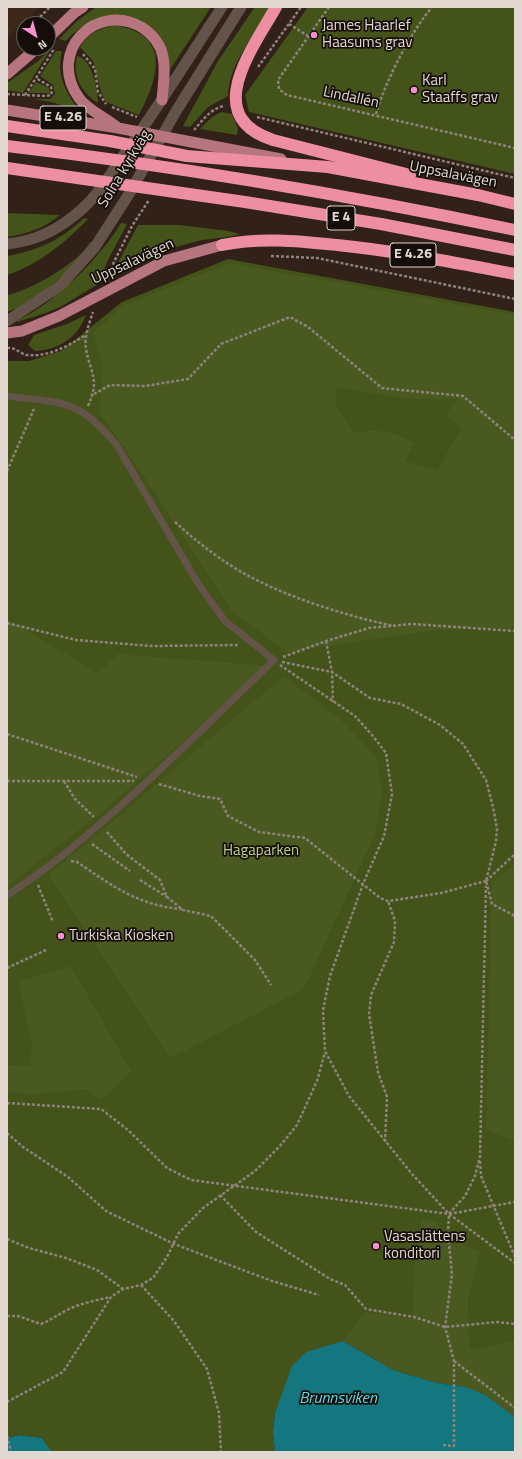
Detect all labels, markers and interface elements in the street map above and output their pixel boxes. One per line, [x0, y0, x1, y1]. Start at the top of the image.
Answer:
north arrow [16, 16, 56, 56]
place label: James Haarlef Haasums grav [322, 17, 412, 52]
marker: James Haarlef Haasums grav [309, 30, 319, 40]
text: N [35, 36, 50, 54]
place label: Karl Staaffs grav [422, 72, 498, 107]
street label: Lindallén [321, 83, 381, 113]
marker: Karl Staaffs grav [409, 85, 419, 95]
road number: E 4.26 [40, 106, 86, 130]
street label: Solna kyrkväg [95, 127, 155, 211]
street label: Uppsalavägen [408, 158, 498, 192]
road number: E 4 [327, 206, 355, 230]
street label: Uppsalavägen [89, 235, 177, 289]
road number: E 4.26 [390, 243, 436, 267]
park label: Hagaparken [223, 842, 299, 860]
place label: Turkiska Kiosken [69, 927, 173, 945]
marker: Turkiska Kiosken [56, 931, 66, 941]
place label: Vasaslättens konditori [384, 1228, 465, 1263]
marker: Vasaslättens konditori [371, 1241, 381, 1251]
water label: Brunnsviken [299, 1389, 377, 1409]

